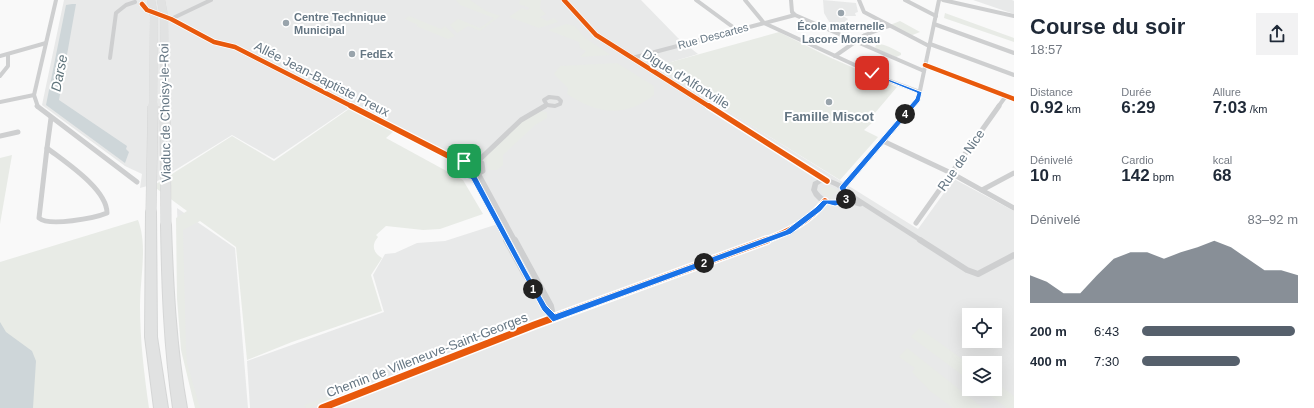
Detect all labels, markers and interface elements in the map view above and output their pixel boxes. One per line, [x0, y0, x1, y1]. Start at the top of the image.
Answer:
marker: École maternelle Lacore Moreau [836, 8, 846, 18]
place label: Centre Technique Municipal [294, 11, 386, 36]
button: share [1256, 13, 1298, 55]
text: Course du soir [1030, 14, 1185, 39]
marker: Centre Technique Municipal [281, 18, 291, 28]
place label: École maternelle Lacore Moreau [797, 20, 885, 45]
street label: Rue Descartes [676, 21, 750, 51]
street label: Allée Jean-Baptiste Preux [252, 38, 392, 120]
text: 18:57 [1030, 42, 1063, 57]
street label: Viaduc de Choisy-le-Roi [156, 43, 174, 183]
street label: Digue d'Alfortville [640, 46, 732, 112]
place label: FedEx [360, 48, 394, 60]
marker: FedEx [347, 49, 357, 59]
water label: Darse [48, 53, 70, 93]
pin [855, 56, 889, 90]
icon: check [861, 62, 883, 84]
text: Distance [1030, 86, 1073, 98]
text: Durée [1121, 86, 1151, 98]
text: Allure [1213, 86, 1241, 98]
marker: Famille Miscot [824, 97, 834, 107]
text: 0.92 [1030, 98, 1063, 117]
text: 6:29 [1121, 98, 1155, 117]
text: 7:03 [1213, 98, 1247, 117]
text: km [1063, 103, 1081, 115]
text: /km [1247, 103, 1267, 115]
pin: 4 [895, 104, 915, 124]
text: 4 [902, 108, 908, 120]
place label: Famille Miscot [784, 109, 874, 124]
street label: Rue de Nice [934, 126, 988, 194]
pin [447, 144, 481, 178]
icon: arrive [453, 150, 475, 172]
text: Dénivelé [1030, 154, 1073, 166]
text: Cardio [1121, 154, 1154, 166]
text: kcal [1213, 154, 1232, 166]
text: 10 [1030, 166, 1049, 185]
text: 142 [1121, 166, 1150, 185]
text: 68 [1213, 166, 1232, 185]
text: m [1049, 171, 1061, 183]
text: bpm [1150, 171, 1174, 183]
pin: 3 [836, 189, 856, 209]
text: 3 [843, 193, 849, 205]
text: Dénivelé [1030, 212, 1081, 227]
text: 83–92 m [1247, 212, 1298, 227]
pin: 2 [694, 253, 714, 273]
text: 2 [701, 257, 707, 269]
pin: 1 [523, 279, 543, 299]
text: 1 [530, 283, 536, 295]
map controls [962, 308, 1002, 396]
button: locate [962, 308, 1002, 348]
street label: Chemin de Villeneuve-Saint-Georges [324, 309, 530, 400]
text: 200 m [1030, 324, 1067, 339]
text: 6:43 [1094, 324, 1119, 339]
text: 400 m [1030, 354, 1067, 369]
text: 7:30 [1094, 354, 1119, 369]
button: layers [962, 356, 1002, 396]

